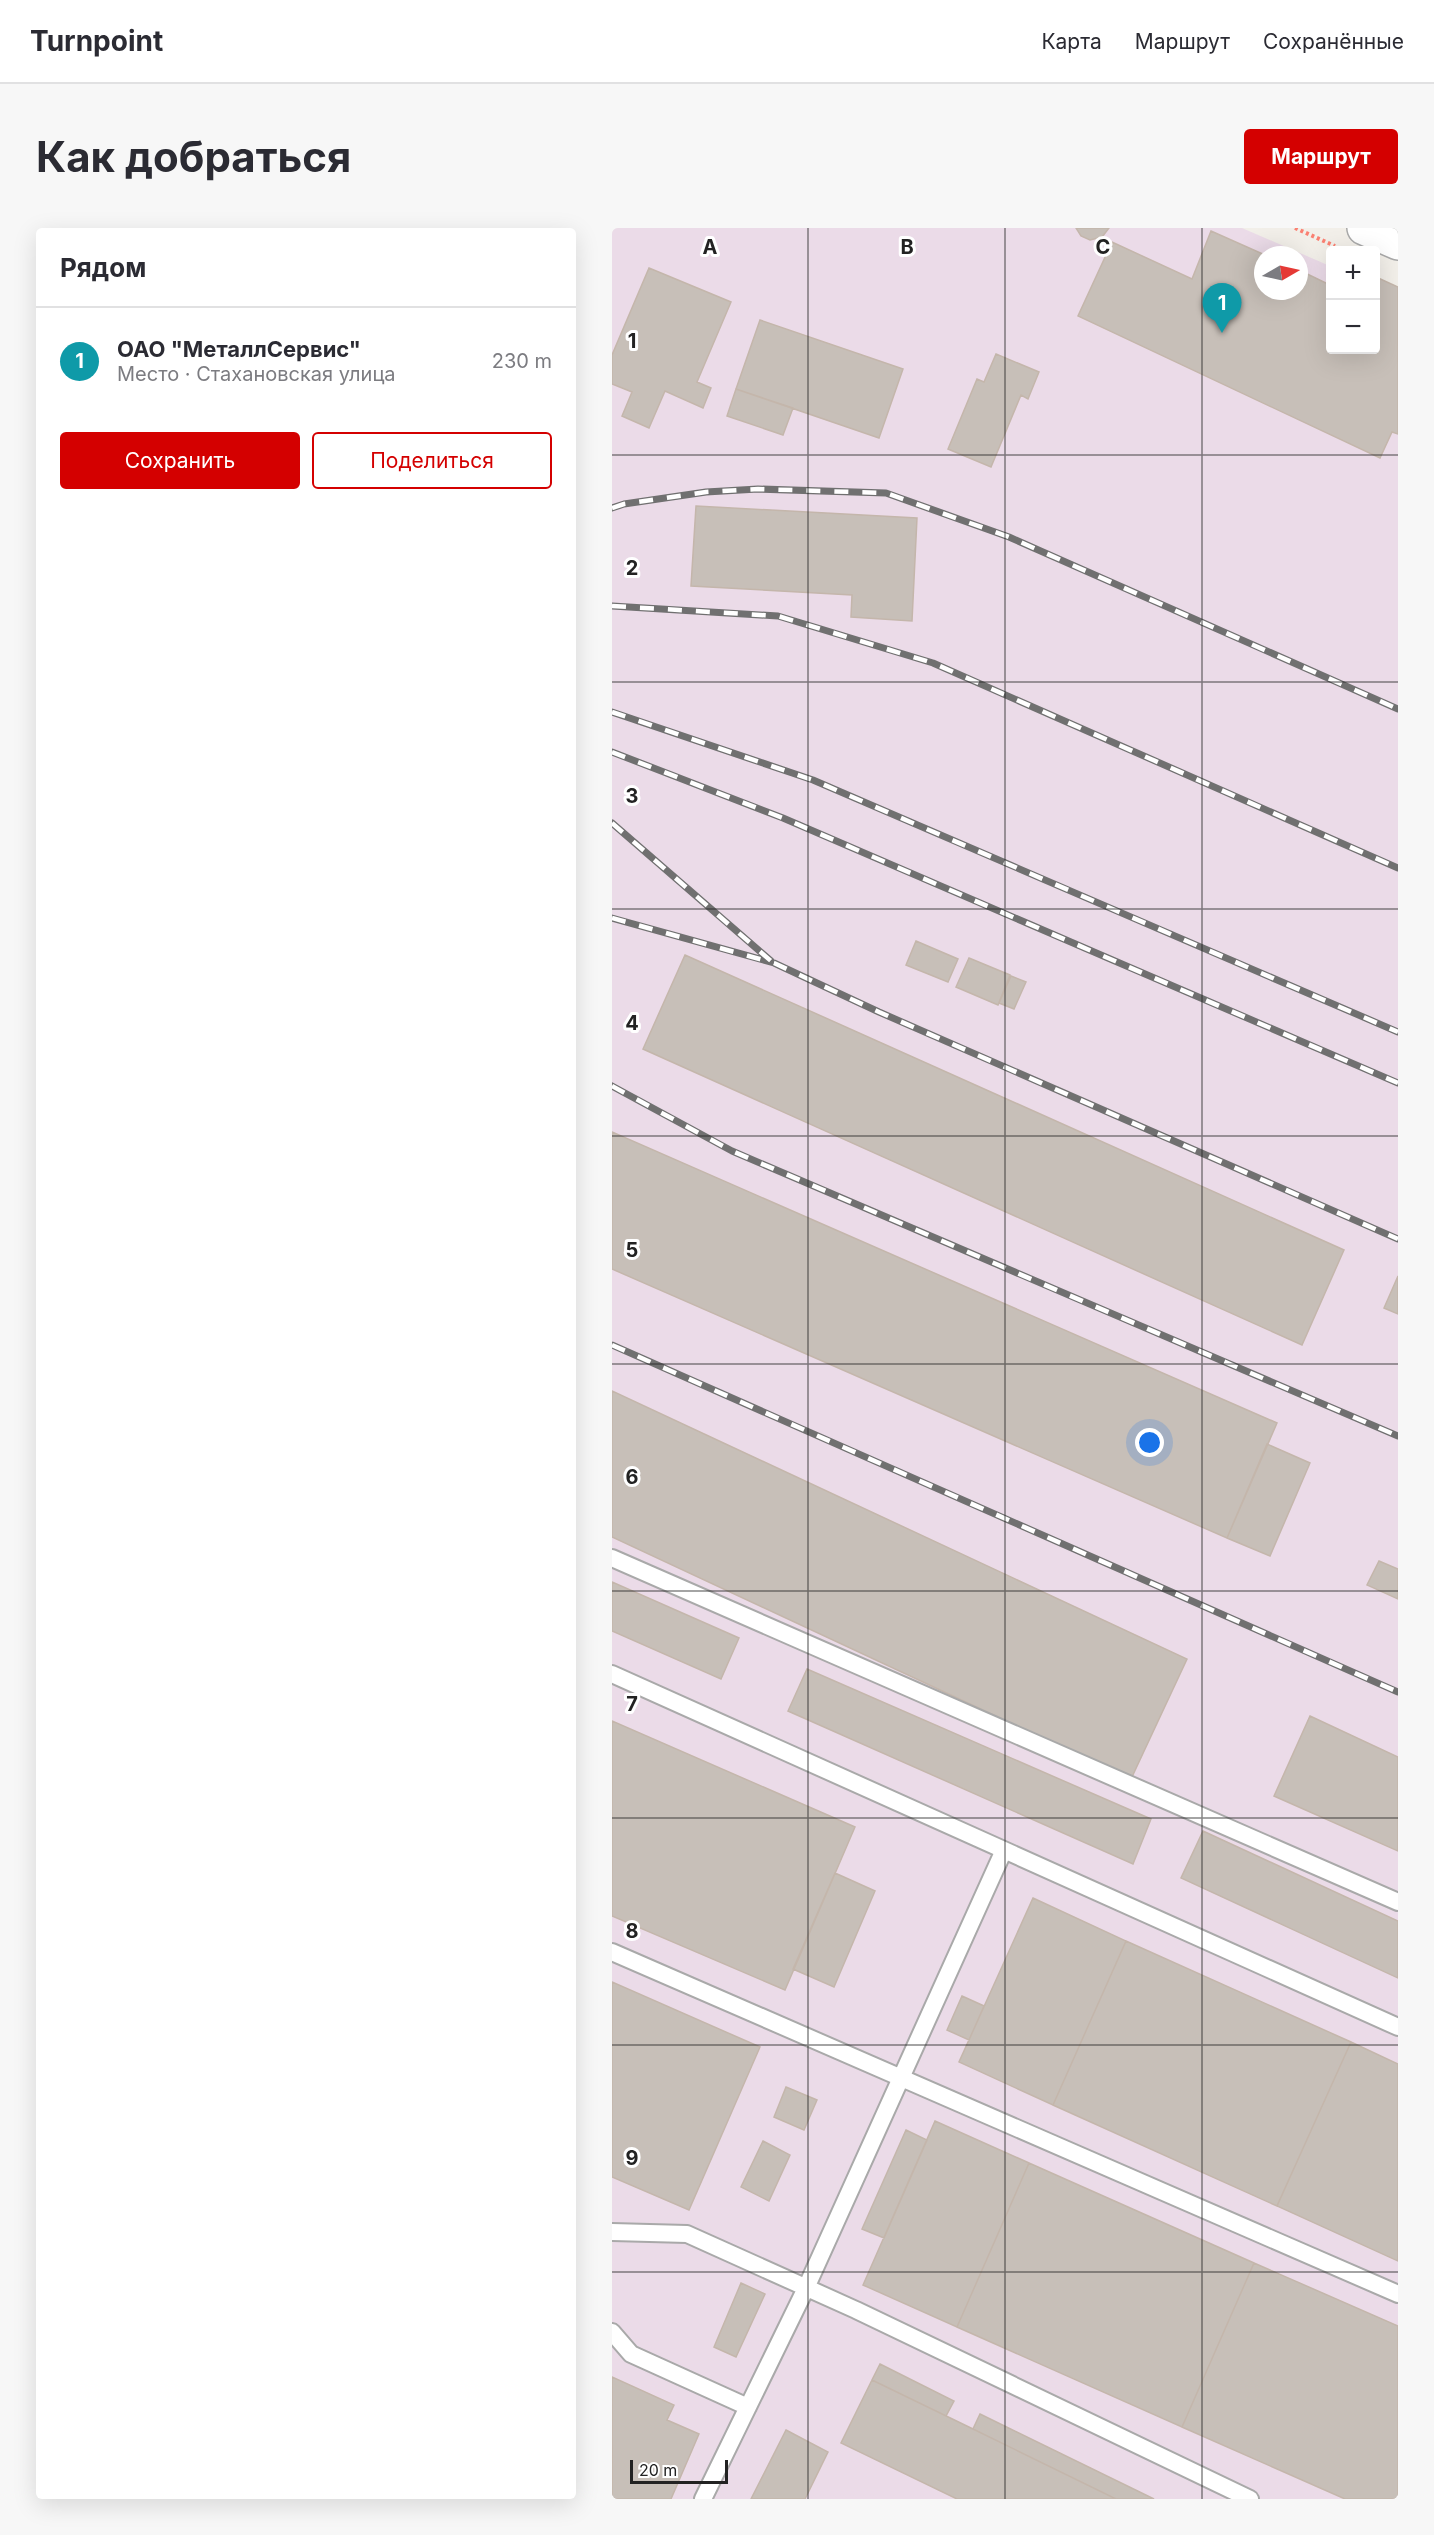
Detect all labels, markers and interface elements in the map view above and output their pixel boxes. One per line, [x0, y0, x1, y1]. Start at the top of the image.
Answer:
text: Turnpoint [30, 24, 163, 58]
text: Карта [1041, 29, 1102, 54]
text: Маршрут [1135, 29, 1230, 54]
text: Сохранённые [1263, 29, 1404, 54]
button: Маршрут [1244, 129, 1398, 184]
text: Как добраться [36, 131, 351, 182]
text: A [703, 235, 718, 259]
text: B [900, 235, 914, 259]
text: C [1096, 235, 1110, 259]
north arrow [1254, 246, 1308, 300]
map controls [1326, 246, 1380, 354]
button: + [1326, 246, 1380, 300]
text: Рядом [60, 252, 146, 283]
pin: 1 [1202, 284, 1242, 333]
button: − [1326, 300, 1380, 354]
text: 1 [628, 329, 636, 353]
text: ОАО "МеталлСервис" [117, 336, 361, 362]
text: 1 [75, 349, 84, 373]
text: 230 m [492, 349, 552, 373]
text: Место · Стахановская улица [117, 362, 396, 386]
button: Сохранить [60, 432, 300, 489]
button: Поделиться [312, 432, 552, 489]
text: 2 [626, 556, 638, 580]
text: 3 [626, 784, 638, 808]
text: 4 [625, 1011, 639, 1035]
text: 5 [626, 1238, 638, 1262]
your location [1135, 1428, 1164, 1457]
text: 6 [626, 1465, 639, 1489]
text: 7 [626, 1692, 638, 1716]
text: 8 [625, 1919, 639, 1943]
text: 9 [626, 2146, 639, 2170]
scale bar [630, 2457, 728, 2484]
text: 20 m [639, 2460, 677, 2480]

